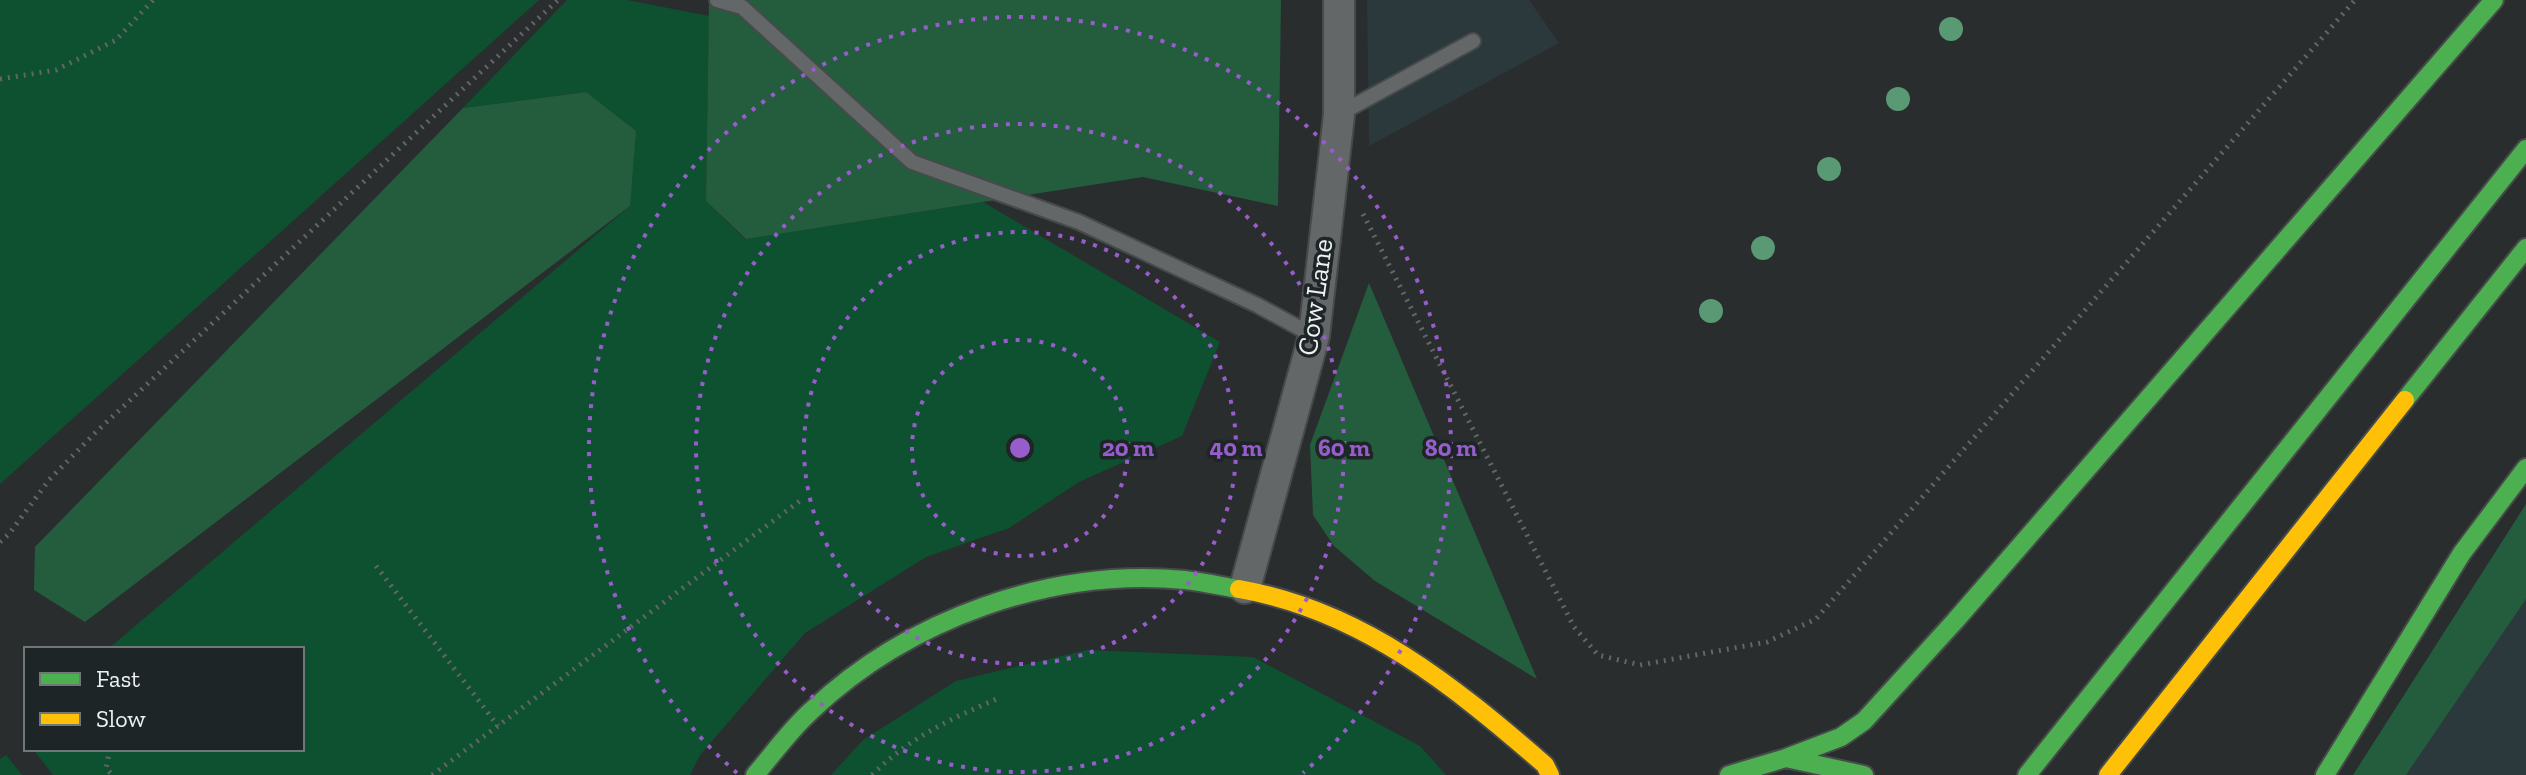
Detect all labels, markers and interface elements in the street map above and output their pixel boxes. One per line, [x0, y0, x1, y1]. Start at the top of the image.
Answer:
street label: Cow Lane [1290, 237, 1340, 357]
text: 20 m [1102, 433, 1154, 462]
text: 40 m [1209, 433, 1263, 462]
text: 60 m [1318, 433, 1370, 462]
text: 80 m [1425, 433, 1477, 462]
centre of rings [1006, 434, 1034, 462]
legend [24, 647, 304, 751]
text: Fast [96, 664, 140, 693]
text: Slow [96, 704, 146, 733]

